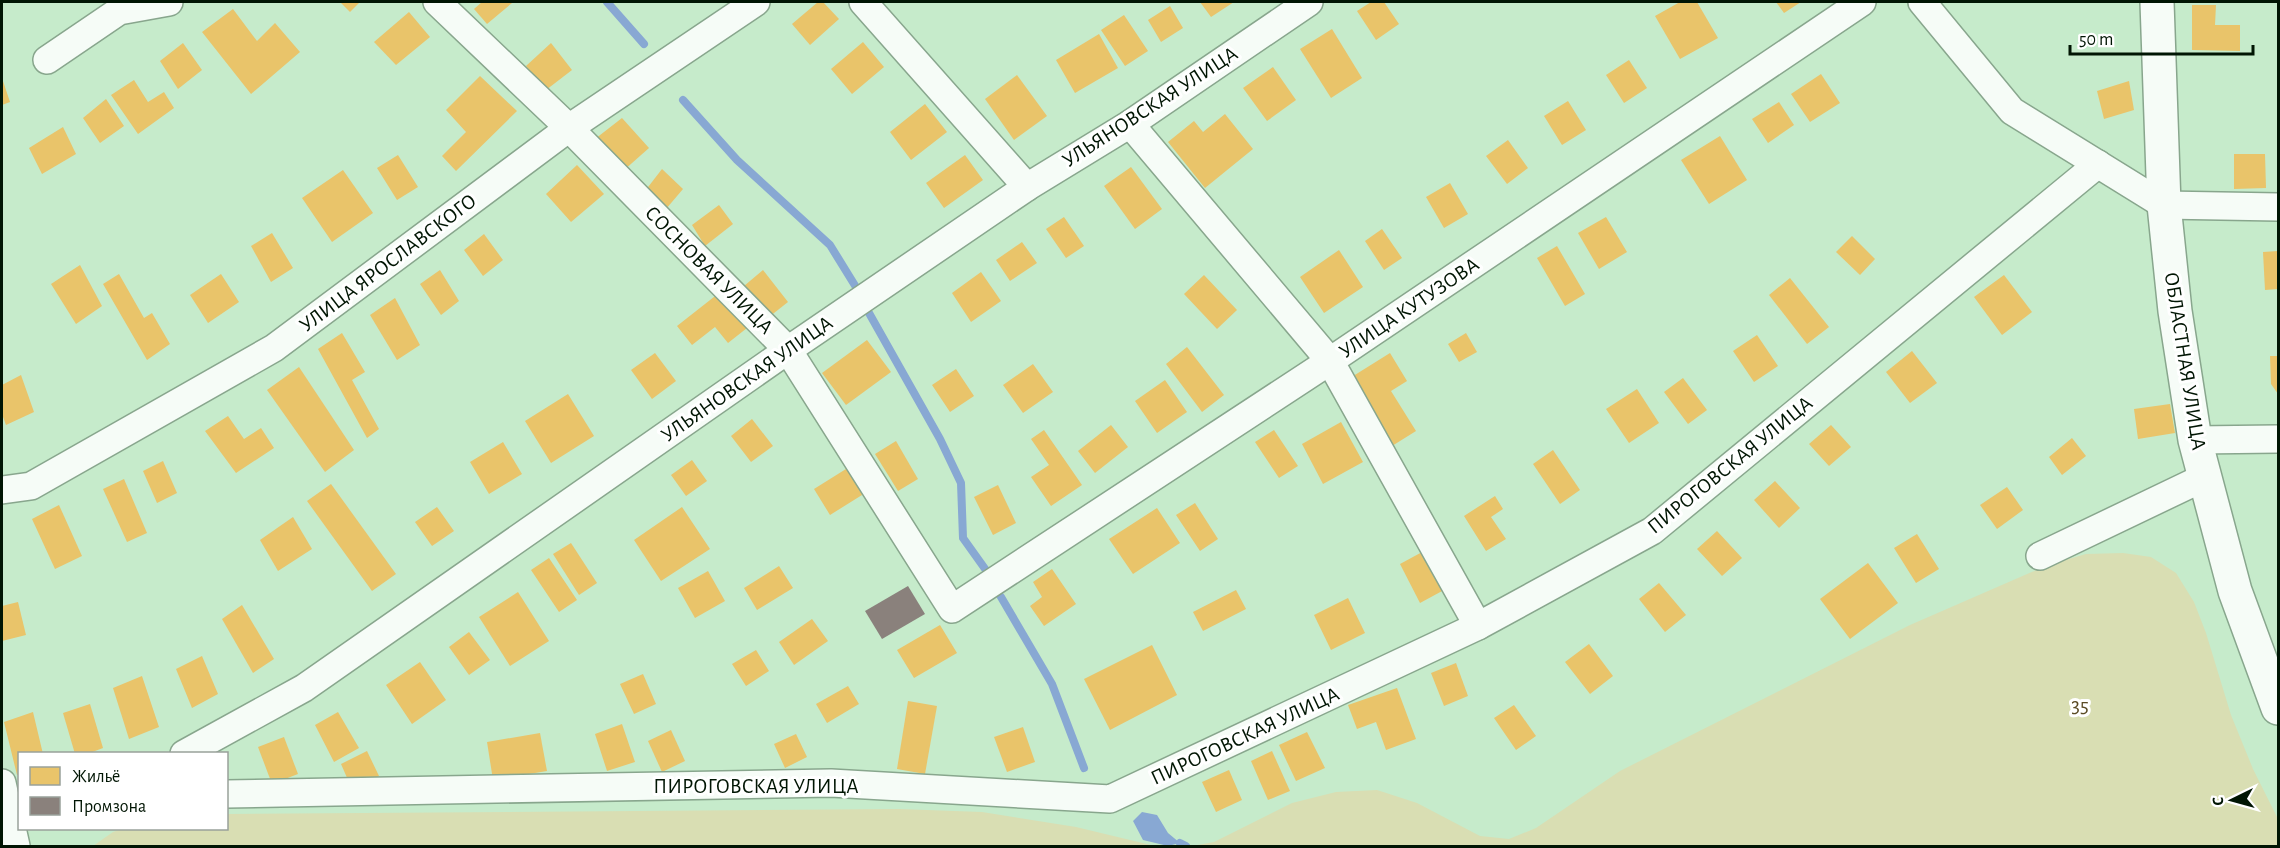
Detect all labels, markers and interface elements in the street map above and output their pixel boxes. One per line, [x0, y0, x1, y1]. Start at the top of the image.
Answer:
scale bar [2070, 18, 2253, 56]
text: 50 m [2079, 31, 2113, 49]
street label: УЛЬЯНОВСКАЯ УЛИЦА [1059, 43, 1241, 171]
street label: УЛИЦА ЯРОСЛАВСКОГО [296, 190, 480, 336]
street label: СОСНОВАЯ УЛИЦА [641, 202, 777, 338]
street label: УЛИЦА КУТУЗОВА [1335, 254, 1483, 362]
street label: ОБЛАСТНАЯ УЛИЦА [2161, 270, 2209, 452]
street label: УЛЬЯНОВСКАЯ УЛИЦА [657, 312, 837, 446]
street label: ПИРОГОВСКАЯ УЛИЦА [1644, 392, 1816, 538]
street label: ПИРОГОВСКАЯ УЛИЦА [1148, 683, 1342, 789]
park label: 35 [2071, 695, 2089, 716]
legend [18, 752, 228, 830]
text: Жильё [72, 768, 120, 786]
north arrow [2202, 770, 2262, 830]
street label: ПИРОГОВСКАЯ УЛИЦА [653, 776, 859, 797]
text: С [2210, 796, 2226, 806]
text: Промзона [72, 798, 146, 816]

